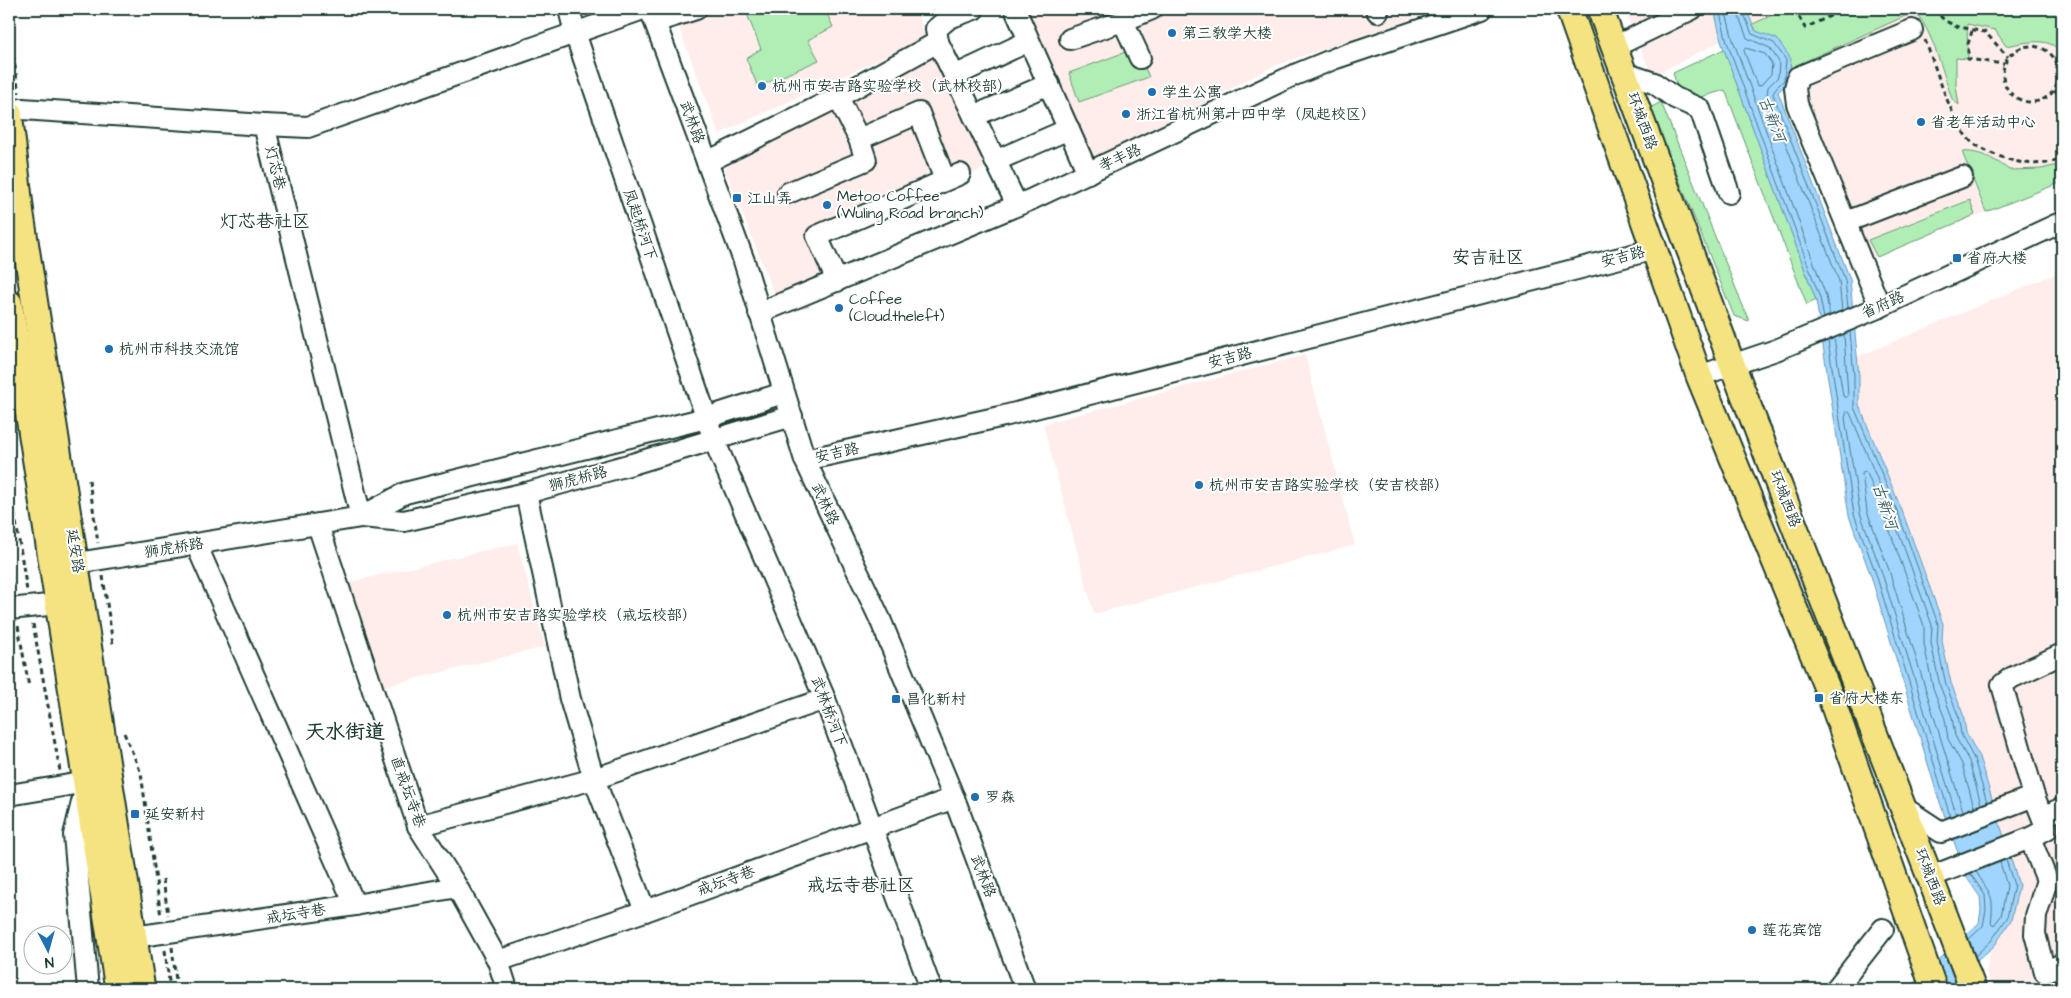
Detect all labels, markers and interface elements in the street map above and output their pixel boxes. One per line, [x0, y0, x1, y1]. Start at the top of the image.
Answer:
place label: 第三教学大楼 [1182, 23, 1272, 44]
marker: 第三教学大楼 [1166, 27, 1178, 39]
place label: 杭州市安吉路实验学校（武林校部） [772, 76, 1012, 97]
marker: 杭州市安吉路实验学校（武林校部） [756, 80, 768, 92]
place label: 学生公寓 [1162, 82, 1222, 103]
marker: 学生公寓 [1146, 86, 1158, 98]
street label: 环城西路 [1622, 89, 1662, 153]
water label: 古新河 [1753, 93, 1792, 148]
street label: 武林路 [674, 97, 710, 147]
place label: 浙江省杭州第十四中学（凤起校区） [1136, 104, 1376, 125]
marker: 浙江省杭州第十四中学（凤起校区） [1120, 108, 1132, 120]
place label: 省老年活动中心 [1931, 112, 2036, 133]
marker: 省老年活动中心 [1915, 116, 1927, 128]
street label: 孝丰路 [1095, 139, 1145, 177]
street label: 灯芯巷 [259, 144, 291, 192]
street label: 凤起桥河下 [618, 186, 662, 264]
place label: Metoo Coffee (Wuling Road branch) [837, 186, 984, 225]
place label: 江山弄 [747, 188, 792, 209]
marker: 江山弄 [731, 192, 743, 204]
marker: Metoo Coffee (Wuling Road branch) [821, 199, 833, 211]
district label: 灯芯巷社区 [220, 209, 310, 234]
street label: 安吉路 [1599, 241, 1647, 273]
district label: 安吉社区 [1452, 245, 1524, 270]
place label: 省府大楼 [1967, 248, 2027, 269]
marker: 省府大楼 [1951, 252, 1963, 264]
street label: 省府路 [1858, 286, 1908, 324]
place label: Coffee (Cloud.theleft) [849, 289, 945, 327]
marker: Coffee (Cloud.theleft) [833, 302, 845, 314]
place label: 杭州市科技交流馆 [119, 339, 239, 360]
street label: 安吉路 [1206, 342, 1254, 374]
marker: 杭州市科技交流馆 [103, 343, 115, 355]
street label: 安吉路 [813, 438, 861, 468]
street label: 狮虎桥路 [546, 461, 610, 497]
street label: 环城西路 [1764, 467, 1806, 531]
place label: 杭州市安吉路实验学校（安吉校部） [1209, 475, 1449, 496]
street label: 武林路 [806, 479, 844, 529]
marker: 杭州市安吉路实验学校（安吉校部） [1193, 479, 1205, 491]
water label: 古新河 [1867, 480, 1904, 535]
street label: 延安路 [61, 527, 89, 575]
street label: 狮虎桥路 [143, 533, 205, 563]
place label: 杭州市安吉路实验学校（戒坛校部） [457, 605, 697, 626]
marker: 杭州市安吉路实验学校（戒坛校部） [441, 609, 453, 621]
street label: 武林桥河下 [806, 673, 852, 751]
place label: 省府大楼东 [1829, 688, 1904, 709]
place label: 昌化新村 [906, 689, 966, 710]
marker: 省府大楼东 [1813, 692, 1825, 704]
marker: 昌化新村 [890, 693, 902, 705]
district label: 天水街道 [305, 718, 385, 746]
street label: 直戒坛寺巷 [385, 753, 431, 831]
place label: 罗森 [985, 787, 1015, 808]
marker: 罗森 [969, 791, 981, 803]
place label: 延安新村 [145, 804, 205, 825]
marker: 延安新村 [129, 808, 141, 820]
street label: 环城西路 [1909, 845, 1951, 909]
street label: 武林路 [965, 851, 1001, 901]
street label: 戒坛寺巷 [694, 861, 758, 901]
district label: 戒坛寺巷社区 [807, 873, 915, 898]
street label: 戒坛寺巷 [265, 899, 327, 929]
place label: 莲花宾馆 [1762, 920, 1822, 941]
marker: 莲花宾馆 [1746, 924, 1758, 936]
north arrow [22, 926, 72, 976]
text: N [44, 952, 55, 972]

